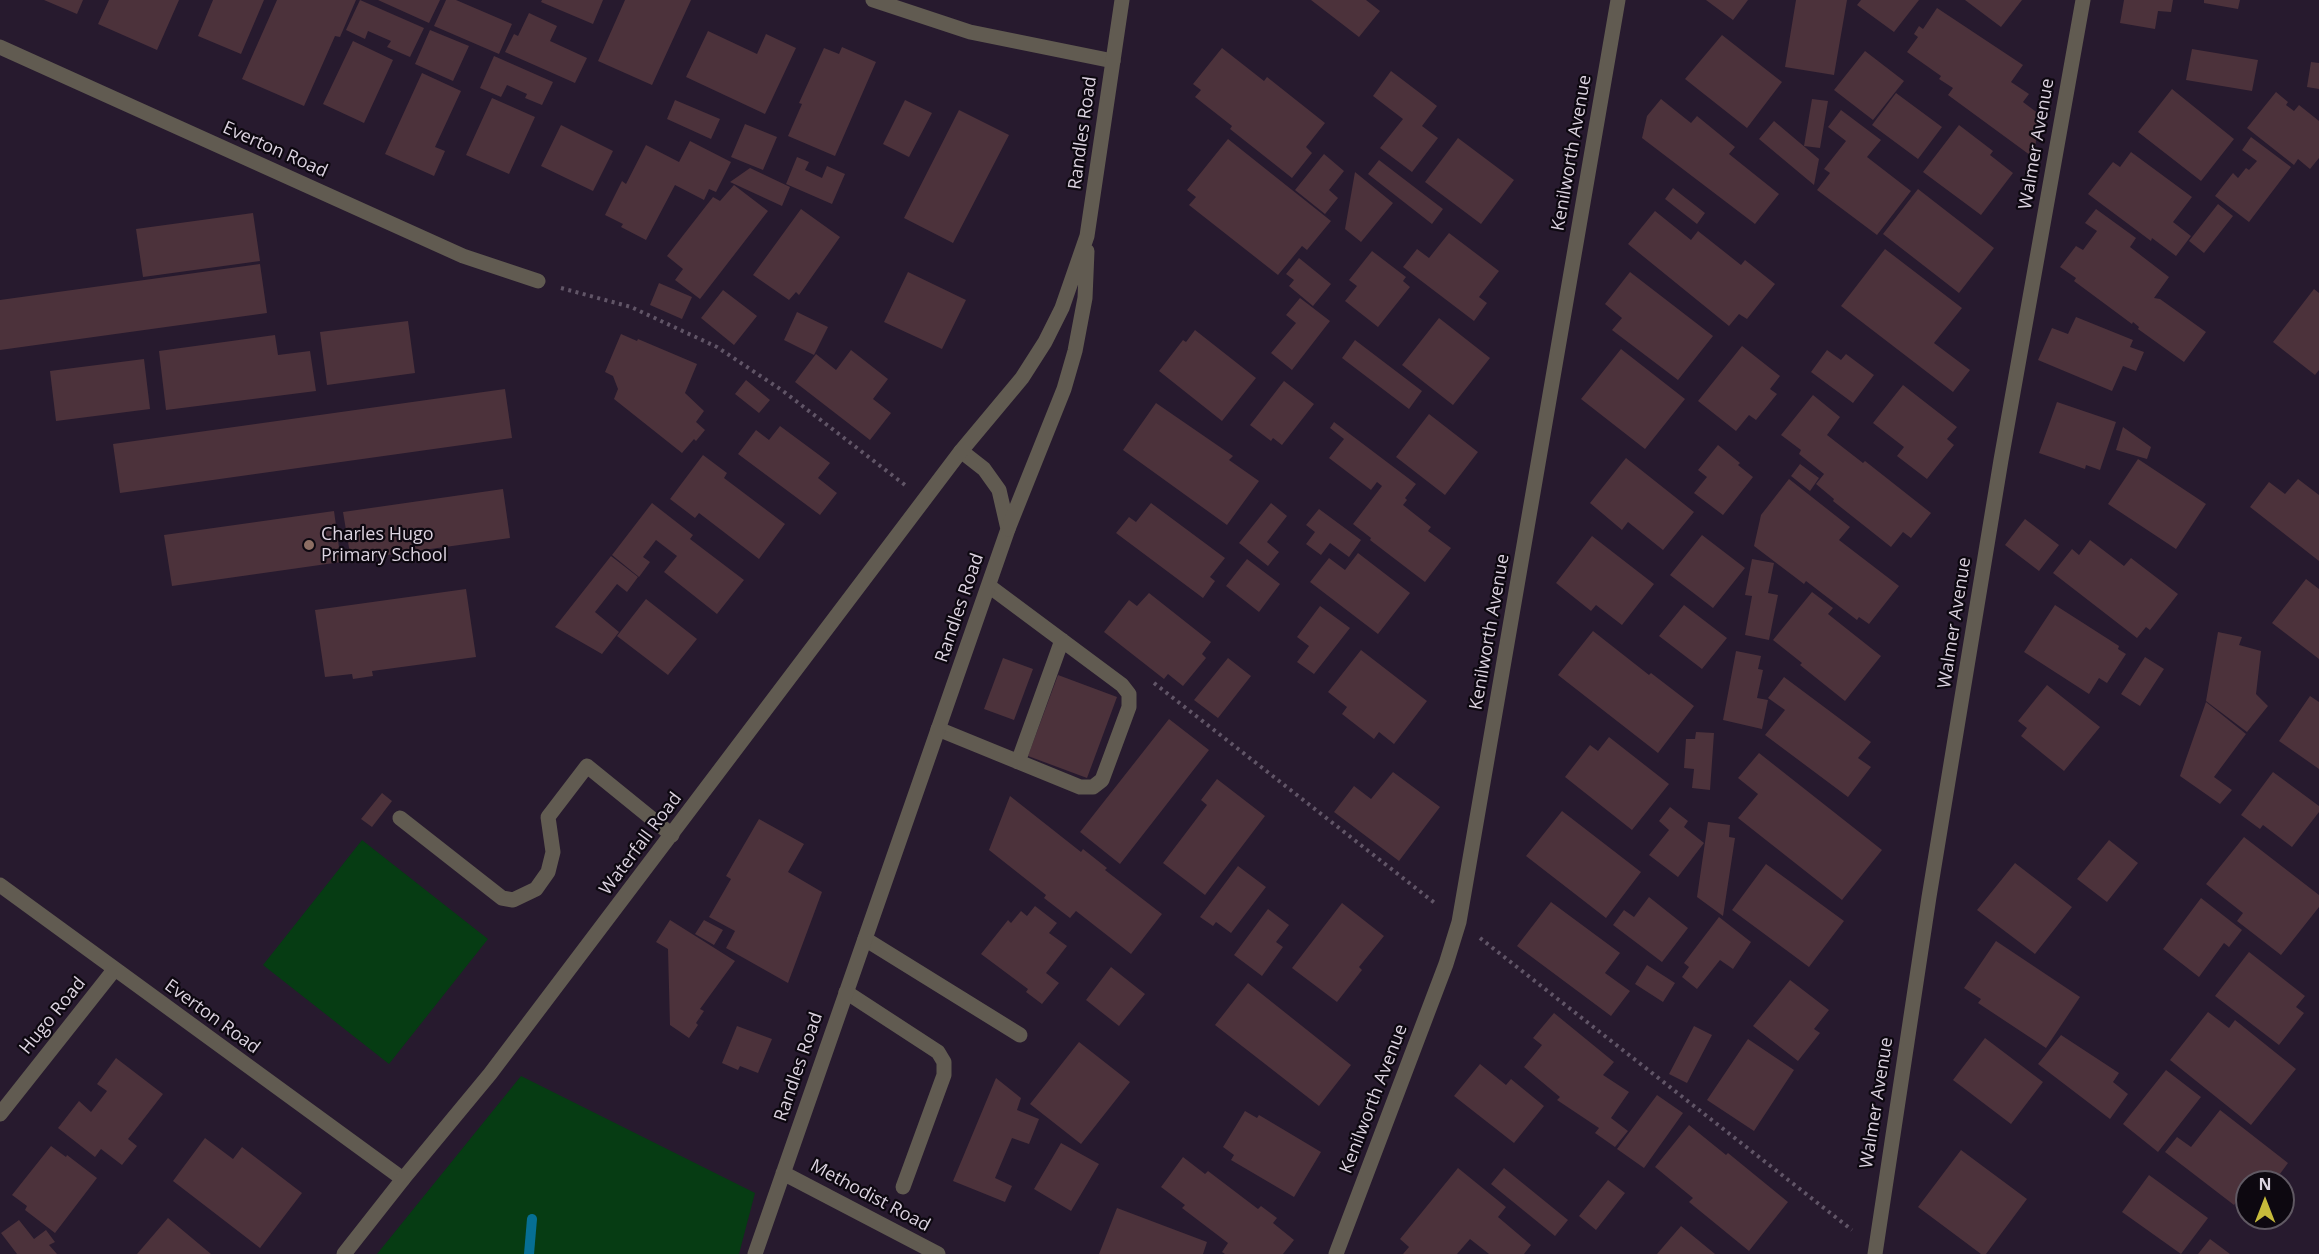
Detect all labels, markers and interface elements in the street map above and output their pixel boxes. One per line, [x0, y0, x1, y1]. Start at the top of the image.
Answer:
street label: Kenilworth Avenue [1548, 73, 1596, 233]
street label: Randles Road [1064, 75, 1102, 191]
street label: Walmer Avenue [2015, 77, 2059, 211]
street label: Everton Road [219, 117, 331, 183]
place label: Charles Hugo Primary School [321, 524, 447, 566]
marker: Charles Hugo Primary School [302, 538, 316, 552]
street label: Randles Road [931, 551, 989, 665]
street label: Kenilworth Avenue [1466, 552, 1514, 712]
street label: Walmer Avenue [1934, 556, 1976, 690]
street label: Waterfall Road [595, 788, 687, 900]
street label: Hugo Road [15, 973, 91, 1059]
street label: Everton Road [160, 975, 264, 1059]
street label: Randles Road [770, 1010, 828, 1124]
street label: Kenilworth Avenue [1336, 1021, 1412, 1177]
street label: Walmer Avenue [1856, 1036, 1898, 1170]
street label: Methodist Road [806, 1155, 934, 1237]
north arrow [2235, 1170, 2295, 1230]
text: N [2258, 1173, 2272, 1195]

